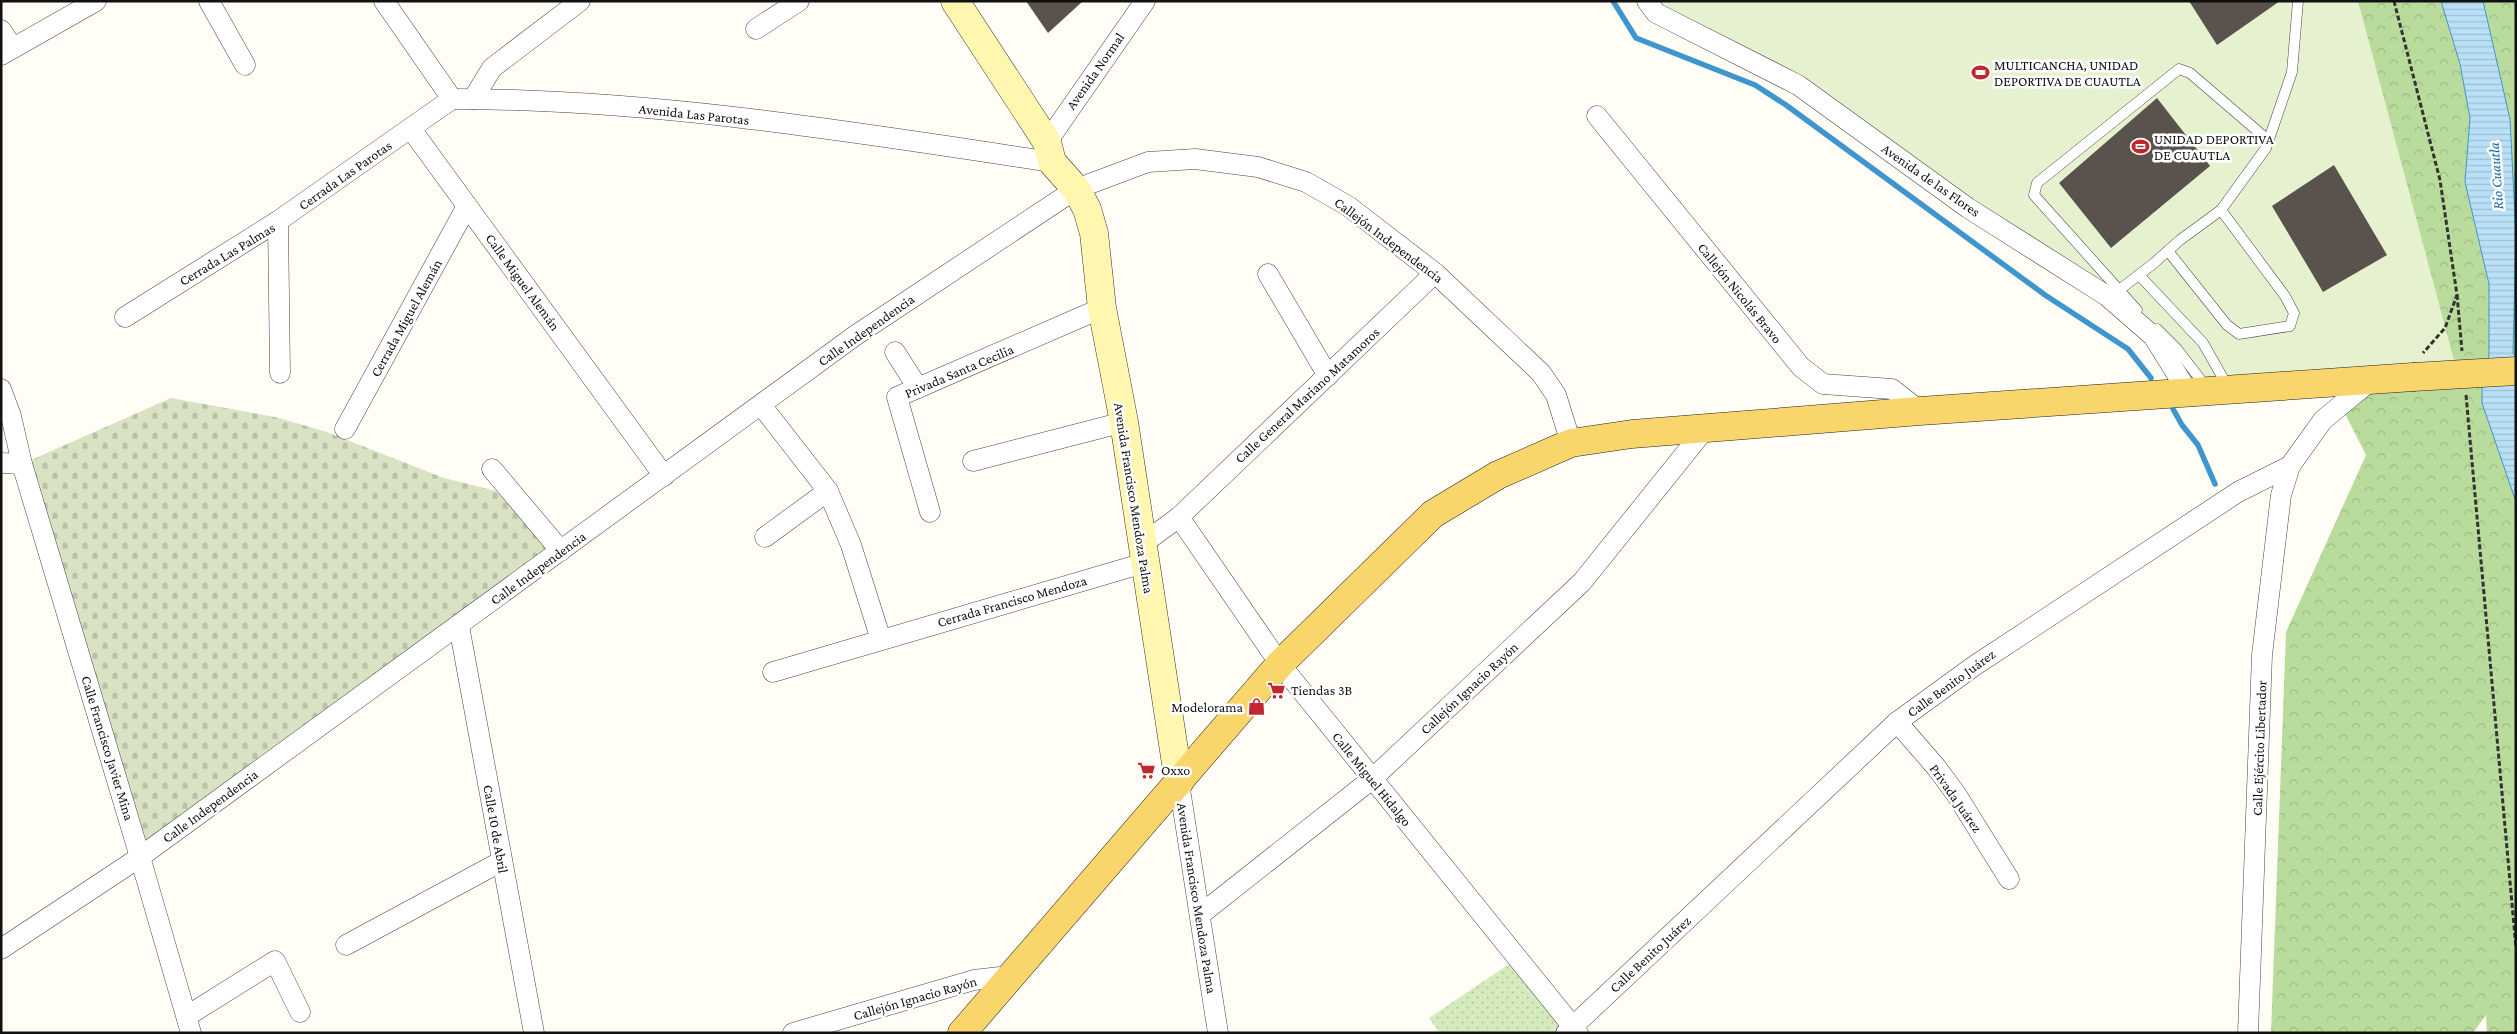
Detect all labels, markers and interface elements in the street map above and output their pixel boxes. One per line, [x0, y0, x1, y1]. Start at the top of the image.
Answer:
street label: Avenida Normal [1063, 29, 1128, 113]
place label: MULTICANCHA, UNIDAD DEPORTIVA DE CUAUTLA [1994, 57, 2141, 89]
sports icon: MULTICANCHA, UNIDAD DEPORTIVA DE CUAUTLA [1970, 63, 1990, 83]
street label: Avenida Las Parotas [638, 100, 750, 128]
place label: UNIDAD DEPORTIVA DE CUAUTLA [2154, 131, 2274, 163]
street label: Cerrada Las Parotas [295, 137, 395, 213]
sports icon: UNIDAD DEPORTIVA DE CUAUTLA [2130, 137, 2150, 157]
street label: Avenida de las Flores [1879, 140, 1983, 220]
water label: Rio Cuautla [2486, 142, 2506, 210]
street label: Callejón Independencia [1331, 194, 1447, 287]
street label: Cerrada Las Palmas [176, 219, 278, 289]
street label: Calle Miguel Alemán [483, 230, 564, 334]
street label: Callejón Nicolás Bravo [1694, 240, 1785, 347]
street label: Cerrada Miguel Alemán [367, 256, 445, 380]
street label: Calle Independencia [815, 290, 918, 369]
street label: Calle General Mariano Matamoros [1231, 324, 1383, 466]
street label: Privada Santa Cecilia [902, 341, 1016, 401]
street label: Avenida Francisco Mendoza Palma [1111, 401, 1157, 595]
street label: Calle Independencia [487, 528, 589, 608]
street label: Cerrada Francisco Mendoza [935, 572, 1089, 630]
street label: Callejón Ignacio Rayón [1417, 638, 1522, 738]
street label: Calle Benito Juárez [1904, 646, 1998, 720]
street label: Calle Francisco Javier Mina [78, 674, 138, 823]
supermarket icon: Tiendas 3B [1267, 680, 1287, 700]
street label: Calle Ejército Libertador [2249, 680, 2270, 816]
place label: Tiendas 3B [1291, 682, 1353, 698]
shop icon: Modelorama [1247, 697, 1267, 717]
place label: Modelorama [1171, 699, 1244, 715]
street label: Calle Miguel Hidalgo [1329, 729, 1415, 829]
supermarket icon: Oxxo [1137, 760, 1157, 780]
street label: Privada Juárez [1927, 761, 1985, 835]
place label: Oxxo [1161, 762, 1190, 778]
street label: Calle Independencia [159, 766, 261, 846]
street label: Calle 10 de Abril [480, 784, 512, 875]
street label: Avenida Francisco Mendoza Palma [1174, 801, 1220, 995]
street label: Calle Benito Juárez [1606, 912, 1694, 996]
street label: Callejón Ignacio Rayón [851, 973, 979, 1024]

